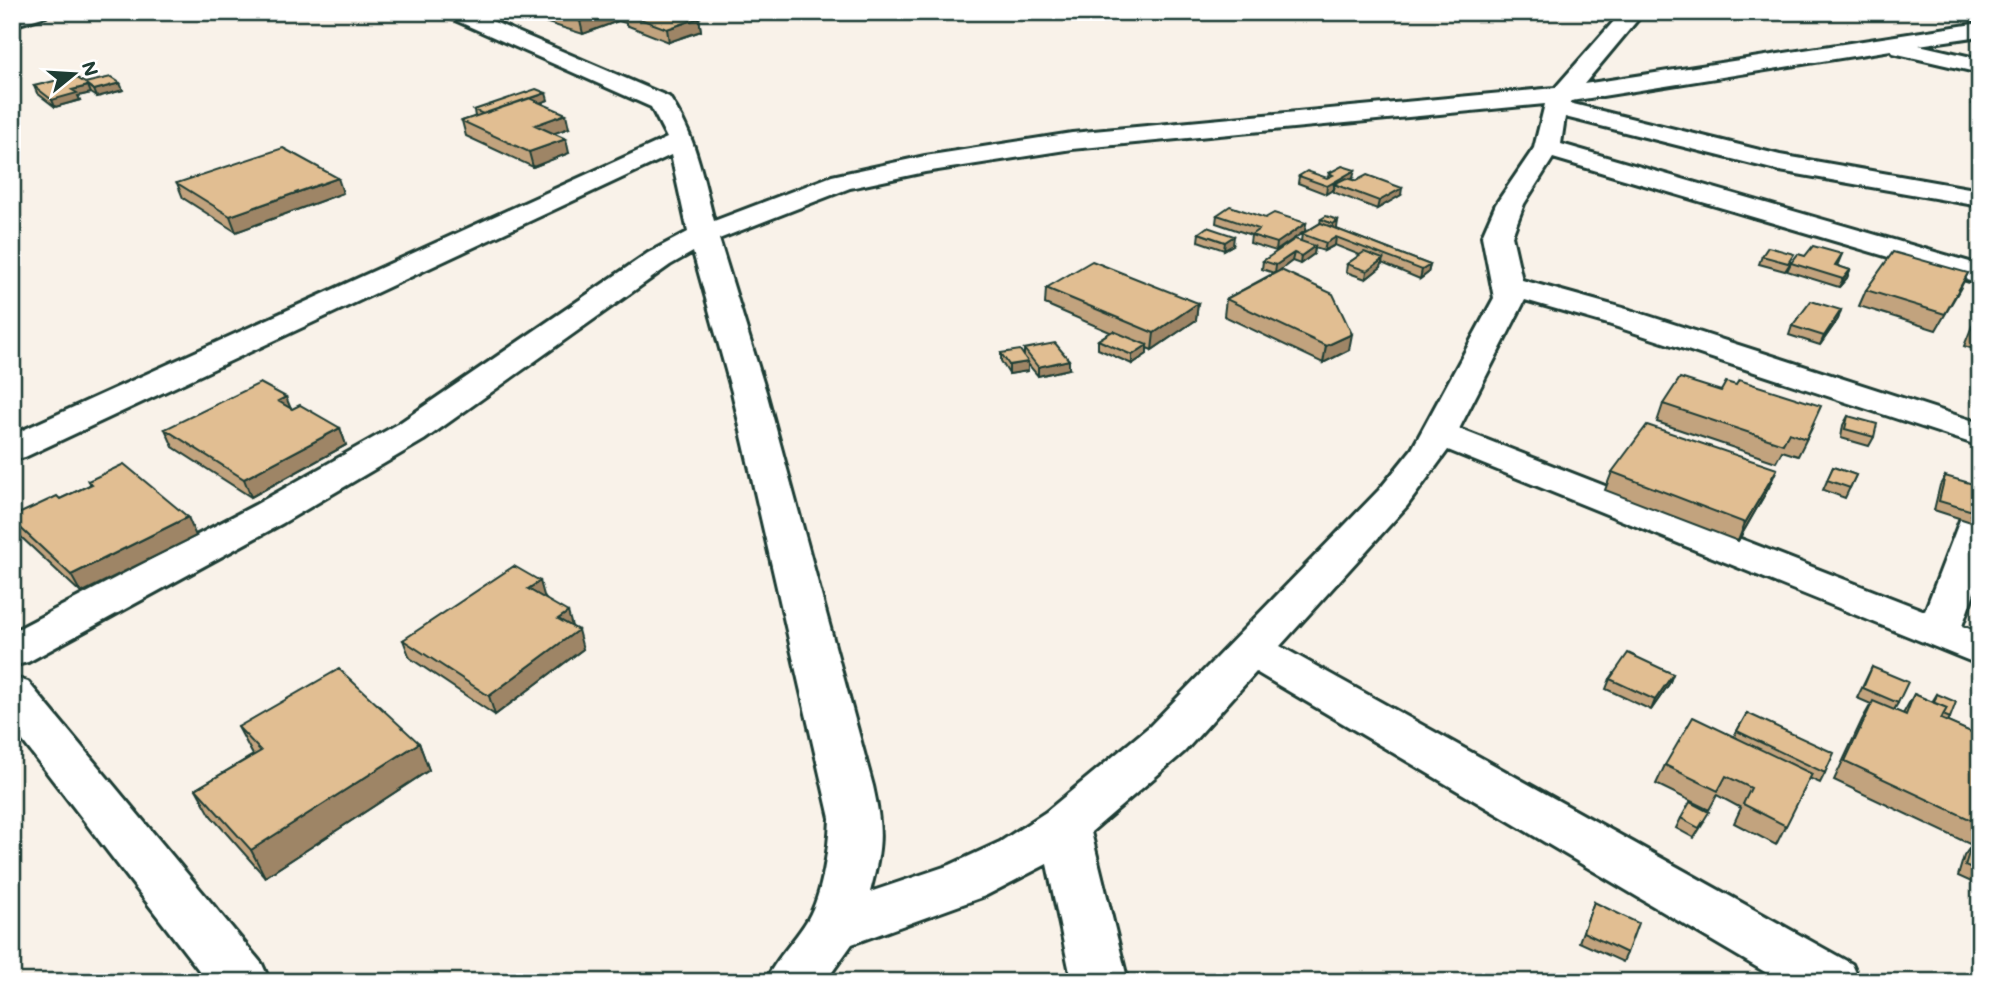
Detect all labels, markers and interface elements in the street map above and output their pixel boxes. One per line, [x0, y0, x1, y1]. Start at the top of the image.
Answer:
north arrow [38, 38, 108, 108]
text: N [77, 58, 105, 79]

